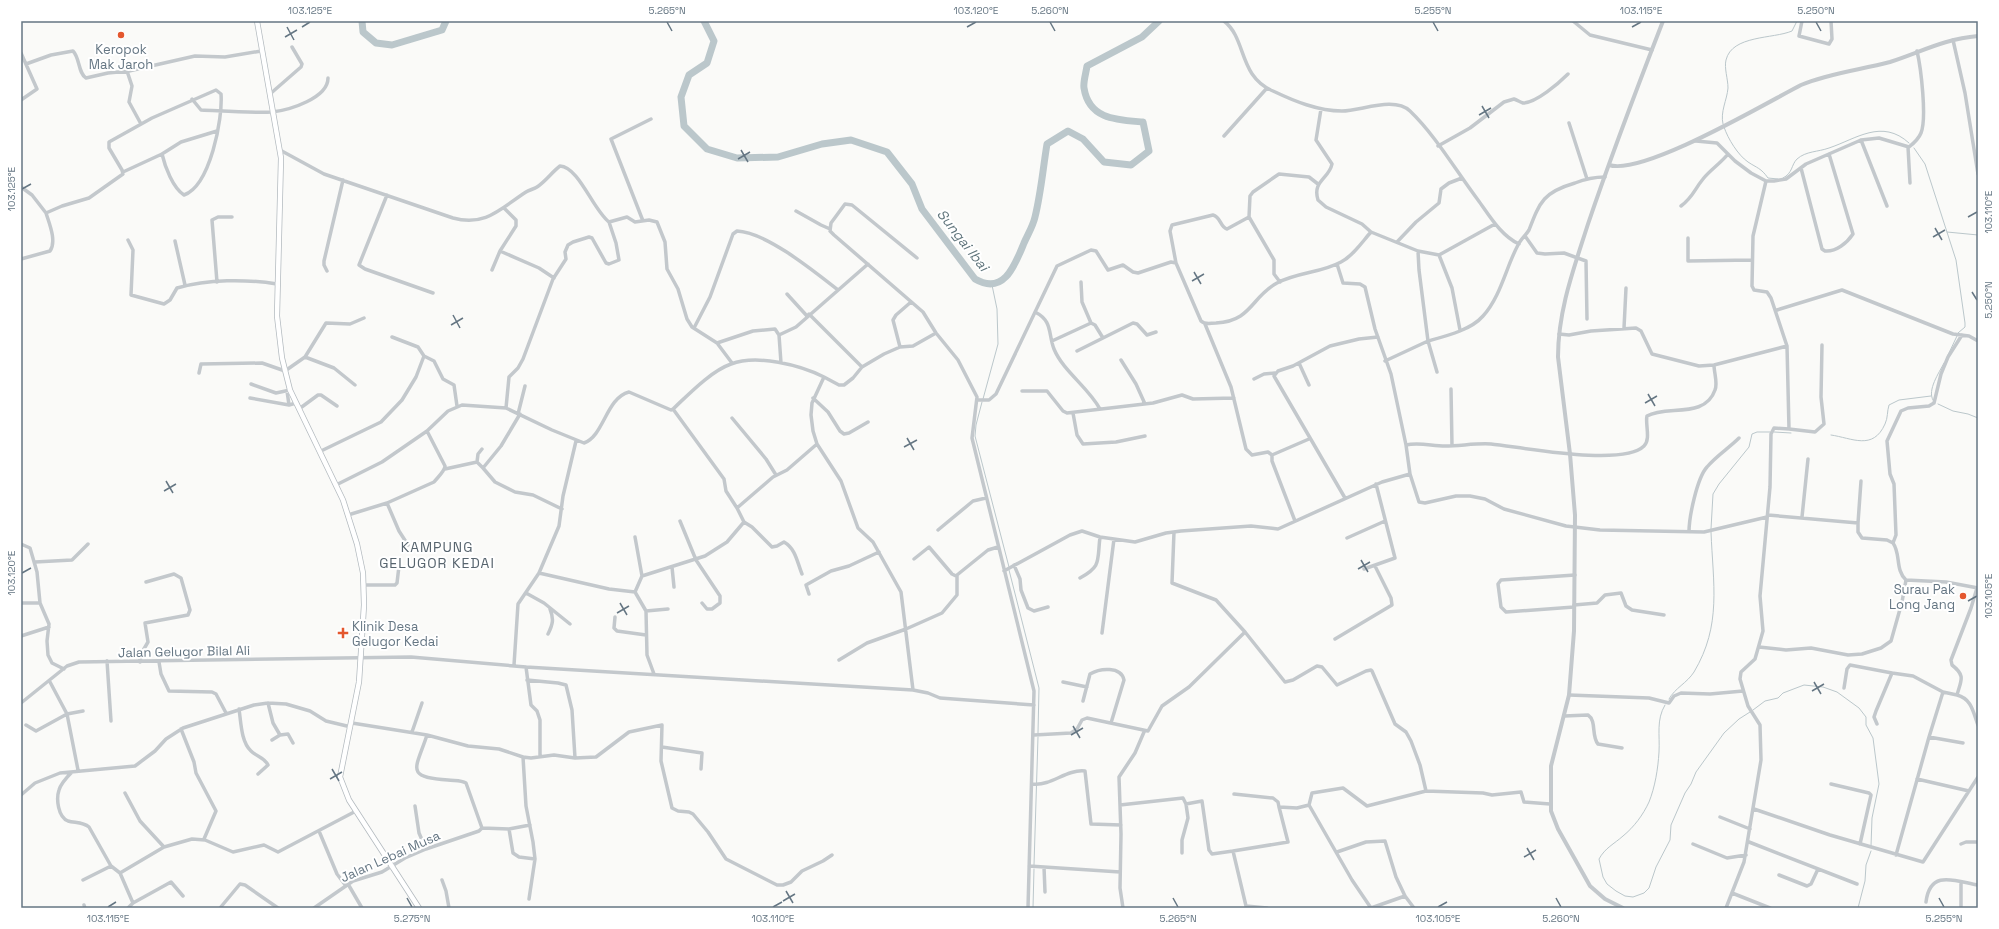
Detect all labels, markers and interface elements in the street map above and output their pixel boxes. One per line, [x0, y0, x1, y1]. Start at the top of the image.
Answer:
text: 103.125°E [288, 4, 333, 17]
text: 5.265°N [648, 4, 686, 17]
text: 103.120°E [954, 4, 999, 17]
text: 5.260°N [1031, 4, 1069, 17]
text: 5.255°N [1415, 4, 1451, 17]
text: 103.115°E [1620, 4, 1663, 17]
text: 5.250°N [1797, 4, 1835, 17]
marker: Keropok Mak Jaroh [116, 30, 126, 40]
place label: Keropok Mak Jaroh [89, 41, 153, 73]
text: 103.125°E [5, 166, 18, 211]
text: 103.110°E [1982, 190, 1995, 233]
water label: Sungai Ibai [933, 205, 994, 276]
text: 5.250°N [1982, 281, 1995, 319]
district label: KAMPUNG GELUGOR KEDAI [379, 538, 495, 572]
text: 103.120°E [5, 550, 18, 595]
text: 103.105°E [1982, 573, 1995, 618]
place label: Surau Pak Long Jang [1889, 581, 1955, 613]
marker: Surau Pak Long Jang [1958, 591, 1968, 601]
place label: Klinik Desa Gelugor Kedai [352, 618, 438, 650]
marker: Klinik Desa Gelugor Kedai [337, 627, 349, 639]
street label: Jalan Gelugor Bilal Ali [118, 642, 250, 661]
street label: Jalan Lebai Musa [338, 827, 443, 886]
text: 103.115°E [87, 912, 130, 925]
text: 5.275°N [394, 912, 430, 925]
text: 103.110°E [752, 912, 795, 925]
text: 5.265°N [1159, 912, 1197, 925]
text: 103.105°E [1416, 912, 1461, 925]
text: 5.260°N [1542, 912, 1580, 925]
text: 5.255°N [1926, 912, 1962, 925]

